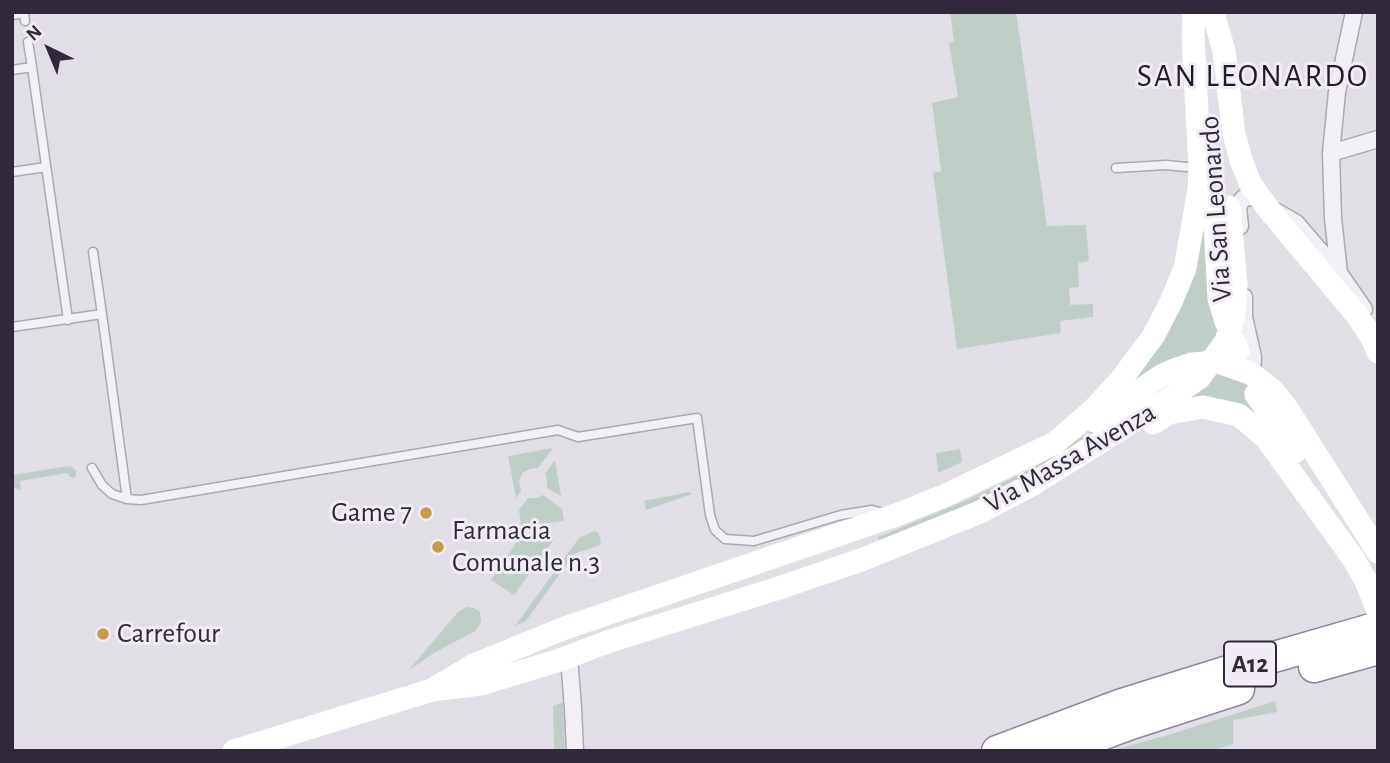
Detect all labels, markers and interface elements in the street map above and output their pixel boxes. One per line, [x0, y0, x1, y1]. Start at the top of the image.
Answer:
north arrow [14, 14, 84, 84]
text: N [23, 22, 46, 45]
district label: SAN LEONARDO [1138, 57, 1368, 95]
street label: Via San Leonardo [1193, 115, 1239, 303]
street label: Via Massa Avenza [978, 395, 1162, 521]
place label: Game 7 [331, 496, 412, 530]
marker: Game 7 [418, 505, 434, 521]
place label: Farmacia Comunale n.3 [452, 514, 600, 580]
marker: Farmacia Comunale n.3 [430, 539, 446, 555]
place label: Carrefour [117, 617, 220, 651]
marker: Carrefour [95, 626, 111, 642]
road number: A12 [1224, 642, 1276, 686]

